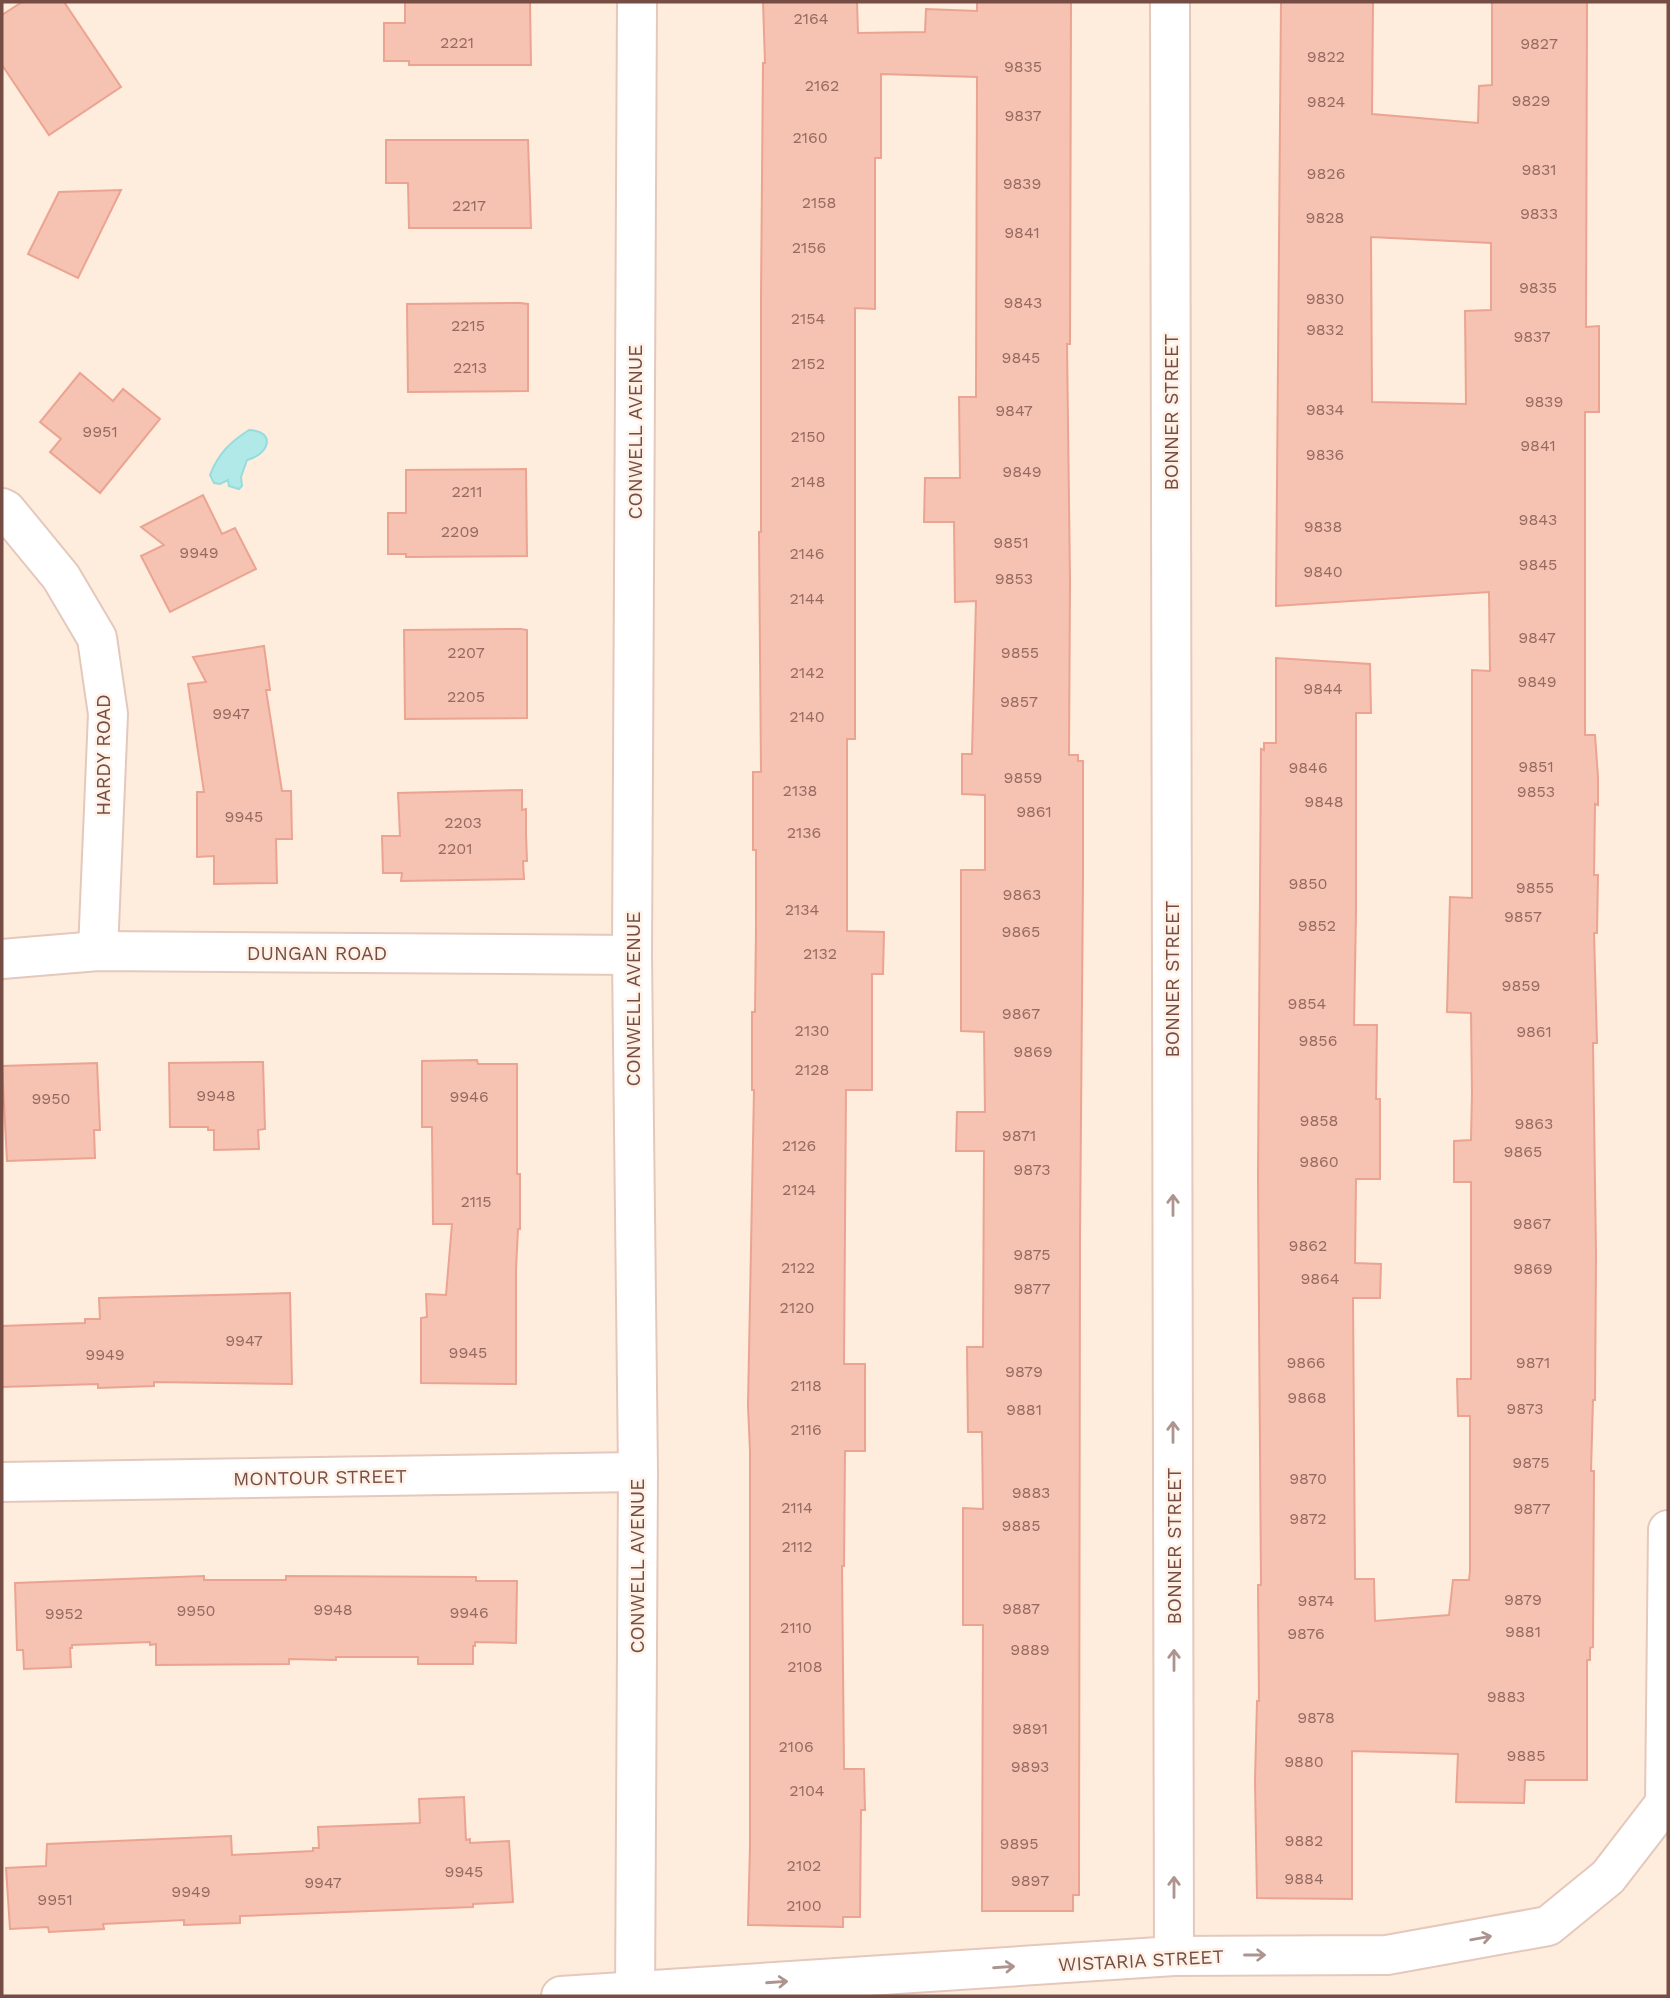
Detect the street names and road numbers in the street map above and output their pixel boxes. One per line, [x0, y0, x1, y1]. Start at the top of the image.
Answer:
street label: BONNER STREET [1160, 333, 1183, 491]
street label: CONWELL AVENUE [624, 345, 647, 519]
street label: HARDY ROAD [92, 694, 115, 816]
street label: BONNER STREET [1161, 900, 1184, 1058]
street label: CONWELL AVENUE [622, 912, 645, 1086]
street label: DUNGAN ROAD [247, 942, 387, 965]
street label: MONTOUR STREET [233, 1464, 407, 1491]
street label: BONNER STREET [1163, 1467, 1186, 1625]
street label: CONWELL AVENUE [626, 1479, 649, 1653]
street label: WISTARIA STREET [1058, 1945, 1224, 1976]

